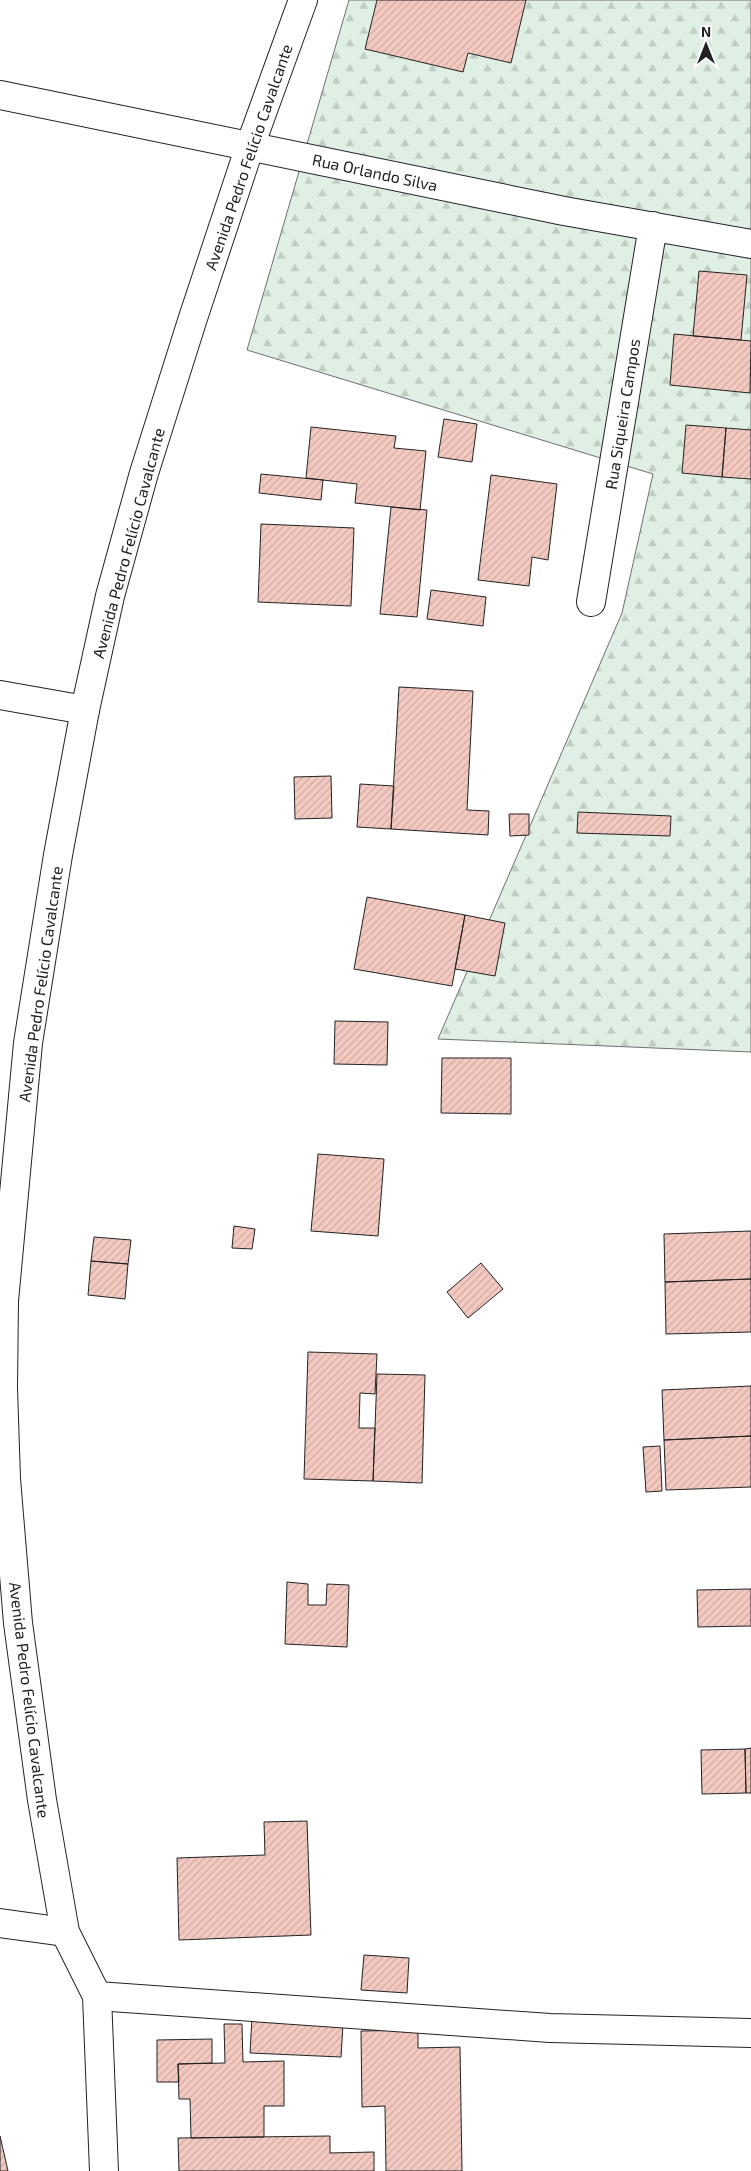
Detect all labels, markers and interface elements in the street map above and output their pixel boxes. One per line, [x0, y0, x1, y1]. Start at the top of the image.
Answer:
north arrow [681, 20, 731, 70]
text: N [701, 23, 711, 40]
street label: Avenida Pedro Felício Cavalcante [200, 41, 296, 273]
street label: Rua Orlando Silva [311, 149, 439, 195]
street label: Rua Siqueira Campos [601, 337, 643, 491]
street label: Avenida Pedro Felício Cavalcante [88, 426, 168, 660]
street label: Avenida Pedro Felício Cavalcante [14, 865, 66, 1103]
street label: Avenida Pedro Felício Cavalcante [6, 1581, 54, 1819]

